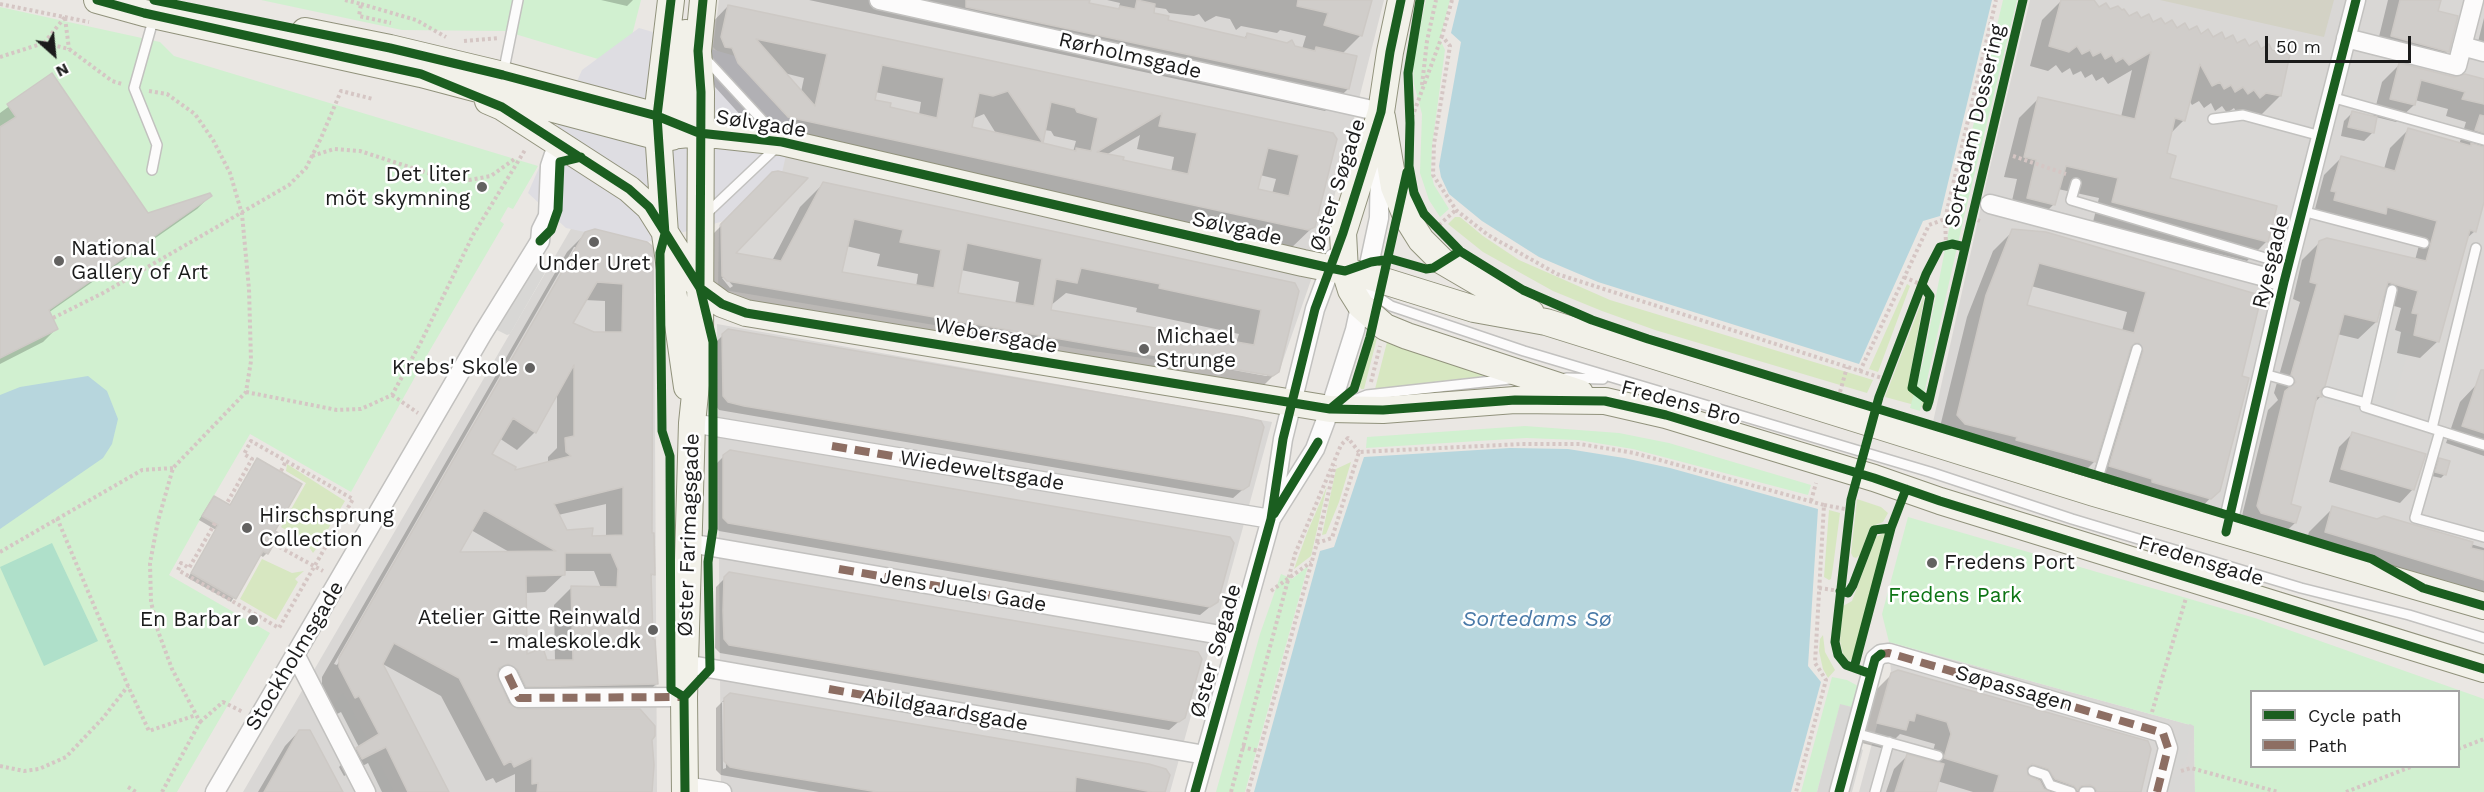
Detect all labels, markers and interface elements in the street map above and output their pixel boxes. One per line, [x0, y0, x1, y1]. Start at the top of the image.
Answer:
street label: Sortedam Dossering [1939, 22, 2011, 230]
north arrow [24, 24, 84, 84]
scale bar [2268, 24, 2414, 62]
street label: Rørholmsgade [1056, 27, 1204, 85]
text: 50 m [2276, 36, 2321, 57]
text: N [53, 59, 72, 82]
street label: Sølvgade [714, 104, 808, 144]
street label: Øster Søgade [1305, 116, 1371, 254]
place label: Det liter möt skymning [325, 162, 470, 212]
marker: Det liter möt skymning [475, 180, 489, 194]
street label: Sølvgade [1190, 206, 1284, 252]
street label: Ryesgade [2247, 213, 2295, 311]
marker: Under Uret [587, 235, 601, 249]
place label: National Gallery of Art [71, 236, 208, 286]
place label: Under Uret [538, 251, 650, 277]
marker: National Gallery of Art [52, 254, 66, 268]
street label: Webersgade [933, 313, 1059, 359]
place label: Michael Strunge [1156, 324, 1236, 374]
marker: Michael Strunge [1137, 342, 1151, 356]
place label: Krebs' Skole [392, 355, 518, 381]
marker: Krebs' Skole [523, 361, 537, 375]
street label: Fredens Bro [1618, 375, 1744, 431]
street label: Øster Farimagsgade [673, 433, 705, 637]
street label: Wiedeweltsgade [898, 446, 1066, 496]
place label: Hirschsprung Collection [259, 503, 394, 553]
marker: Hirschsprung Collection [240, 521, 254, 535]
street label: Fredensgade [2135, 530, 2267, 592]
place label: Fredens Port [1944, 550, 2075, 576]
marker: Fredens Port [1925, 556, 1939, 570]
street label: Jens Juels Gade [878, 564, 1048, 618]
street label: Stockholmsgade [240, 577, 350, 735]
street label: Øster Søgade [1185, 581, 1247, 721]
park label: Fredens Park [1888, 583, 2022, 609]
place label: Atelier Gitte Reinwald - maleskole.dk [418, 605, 641, 655]
place label: En Barbar [140, 607, 241, 633]
water label: Sortedams Sø [1462, 607, 1612, 633]
marker: En Barbar [246, 613, 260, 627]
marker: Atelier Gitte Reinwald - maleskole.dk [646, 623, 660, 637]
street label: Søpassagen [1952, 660, 2076, 718]
street label: Abildgaardsgade [860, 683, 1030, 737]
legend [2250, 690, 2460, 768]
text: Cycle path [2308, 705, 2402, 726]
text: Path [2308, 735, 2348, 756]

